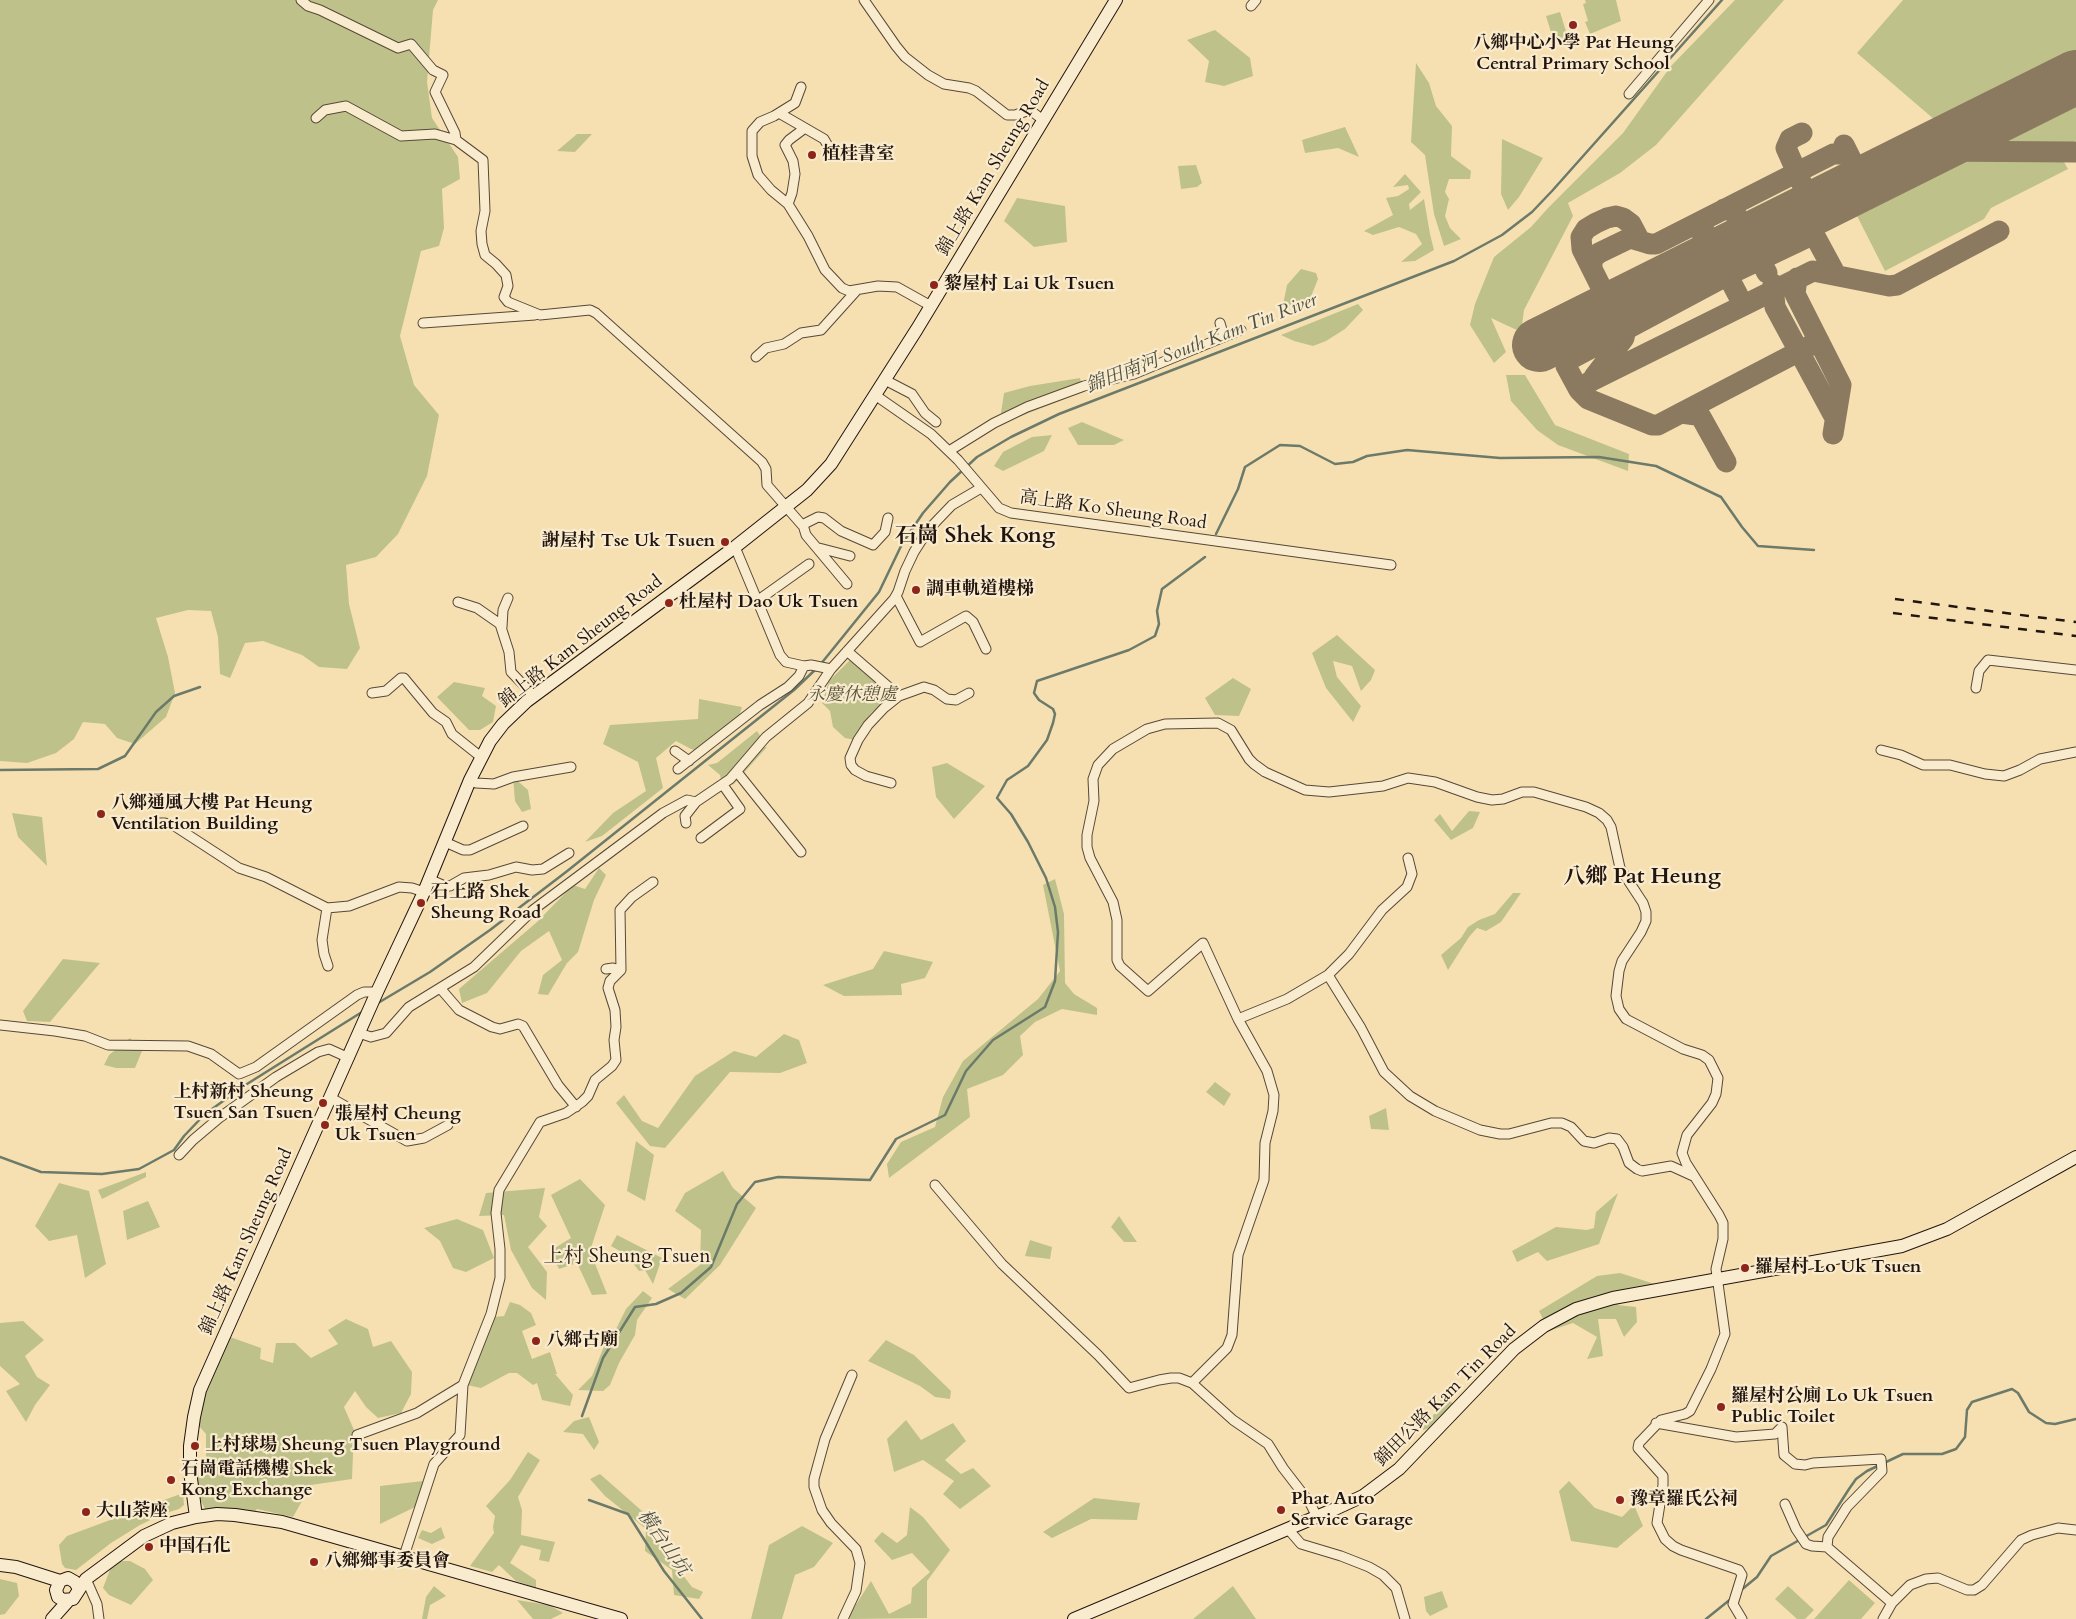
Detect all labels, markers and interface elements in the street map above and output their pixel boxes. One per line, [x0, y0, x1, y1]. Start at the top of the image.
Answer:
marker: 八鄉中心小學 Pat Heung Central Primary School [1567, 19, 1579, 31]
place label: 八鄉中心小學 Pat Heung Central Primary School [1473, 33, 1673, 76]
street label: 錦上路 Kam Sheung Road [933, 76, 1055, 260]
place label: 植桂書室 [822, 144, 894, 166]
marker: 植桂書室 [806, 149, 818, 161]
place label: 黎屋村 Lai Uk Tsuen [944, 274, 1114, 296]
marker: 黎屋村 Lai Uk Tsuen [928, 279, 940, 291]
water label: 錦田南河 South Kam Tin River [1083, 289, 1321, 399]
street label: 高上路 Ko Sheung Road [1018, 487, 1208, 535]
district label: 石崗 Shek Kong [895, 524, 1055, 550]
place label: 謝屋村 Tse Uk Tsuen [542, 531, 715, 553]
marker: 謝屋村 Tse Uk Tsuen [719, 536, 731, 548]
street label: 錦上路 Kam Sheung Road [495, 571, 667, 713]
place label: 調車軌道樓梯 [926, 579, 1034, 601]
marker: 調車軌道樓梯 [910, 584, 922, 596]
place label: 杜屋村 Dao Uk Tsuen [679, 592, 858, 614]
marker: 杜屋村 Dao Uk Tsuen [663, 597, 675, 609]
park label: 永慶休憩處 [807, 685, 897, 707]
place label: 八鄉通風大樓 Pat Heung Ventilation Building [111, 793, 312, 836]
marker: 八鄉通風大樓 Pat Heung Ventilation Building [95, 808, 107, 820]
district label: 八鄉 Pat Heung [1563, 865, 1721, 891]
place label: 石上路 Shek Sheung Road [431, 882, 541, 924]
marker: 石上路 Shek Sheung Road [415, 897, 427, 909]
place label: 上村新村 Sheung Tsuen San Tsuen [173, 1082, 313, 1124]
marker: 上村新村 Sheung Tsuen San Tsuen [317, 1097, 329, 1109]
place label: 張屋村 Cheung Uk Tsuen [335, 1104, 461, 1146]
marker: 張屋村 Cheung Uk Tsuen [319, 1119, 331, 1131]
street label: 錦上路 Kam Sheung Road [196, 1145, 298, 1339]
district label: 上村 Sheung Tsuen [543, 1245, 711, 1269]
place label: 羅屋村 Lo Uk Tsuen [1755, 1257, 1921, 1279]
marker: 羅屋村 Lo Uk Tsuen [1739, 1262, 1751, 1274]
street label: 錦田公路 Kam Tin Road [1371, 1321, 1521, 1471]
place label: 八鄉古廟 [546, 1330, 618, 1352]
marker: 八鄉古廟 [530, 1335, 542, 1347]
place label: 羅屋村公廁 Lo Uk Tsuen Public Toilet [1731, 1386, 1933, 1428]
marker: 羅屋村公廁 Lo Uk Tsuen Public Toilet [1715, 1401, 1727, 1413]
place label: 上村球場 Sheung Tsuen Playground [205, 1435, 501, 1457]
marker: 上村球場 Sheung Tsuen Playground [189, 1440, 201, 1452]
place label: 石崗電話機樓 Shek Kong Exchange [181, 1459, 334, 1502]
marker: 石崗電話機樓 Shek Kong Exchange [165, 1474, 177, 1486]
place label: Phat Auto Service Garage [1291, 1489, 1413, 1532]
place label: 豫章羅氏公祠 [1630, 1489, 1738, 1511]
marker: 豫章羅氏公祠 [1614, 1494, 1626, 1506]
place label: 大山荼座 [96, 1501, 168, 1523]
marker: Phat Auto Service Garage [1275, 1504, 1287, 1516]
water label: 橫台山坑 [632, 1505, 694, 1581]
marker: 大山荼座 [80, 1506, 92, 1518]
place label: 中国石化 [159, 1536, 231, 1558]
marker: 中国石化 [143, 1541, 155, 1553]
place label: 八鄉鄉事委員會 [324, 1551, 450, 1573]
marker: 八鄉鄉事委員會 [308, 1556, 320, 1568]

